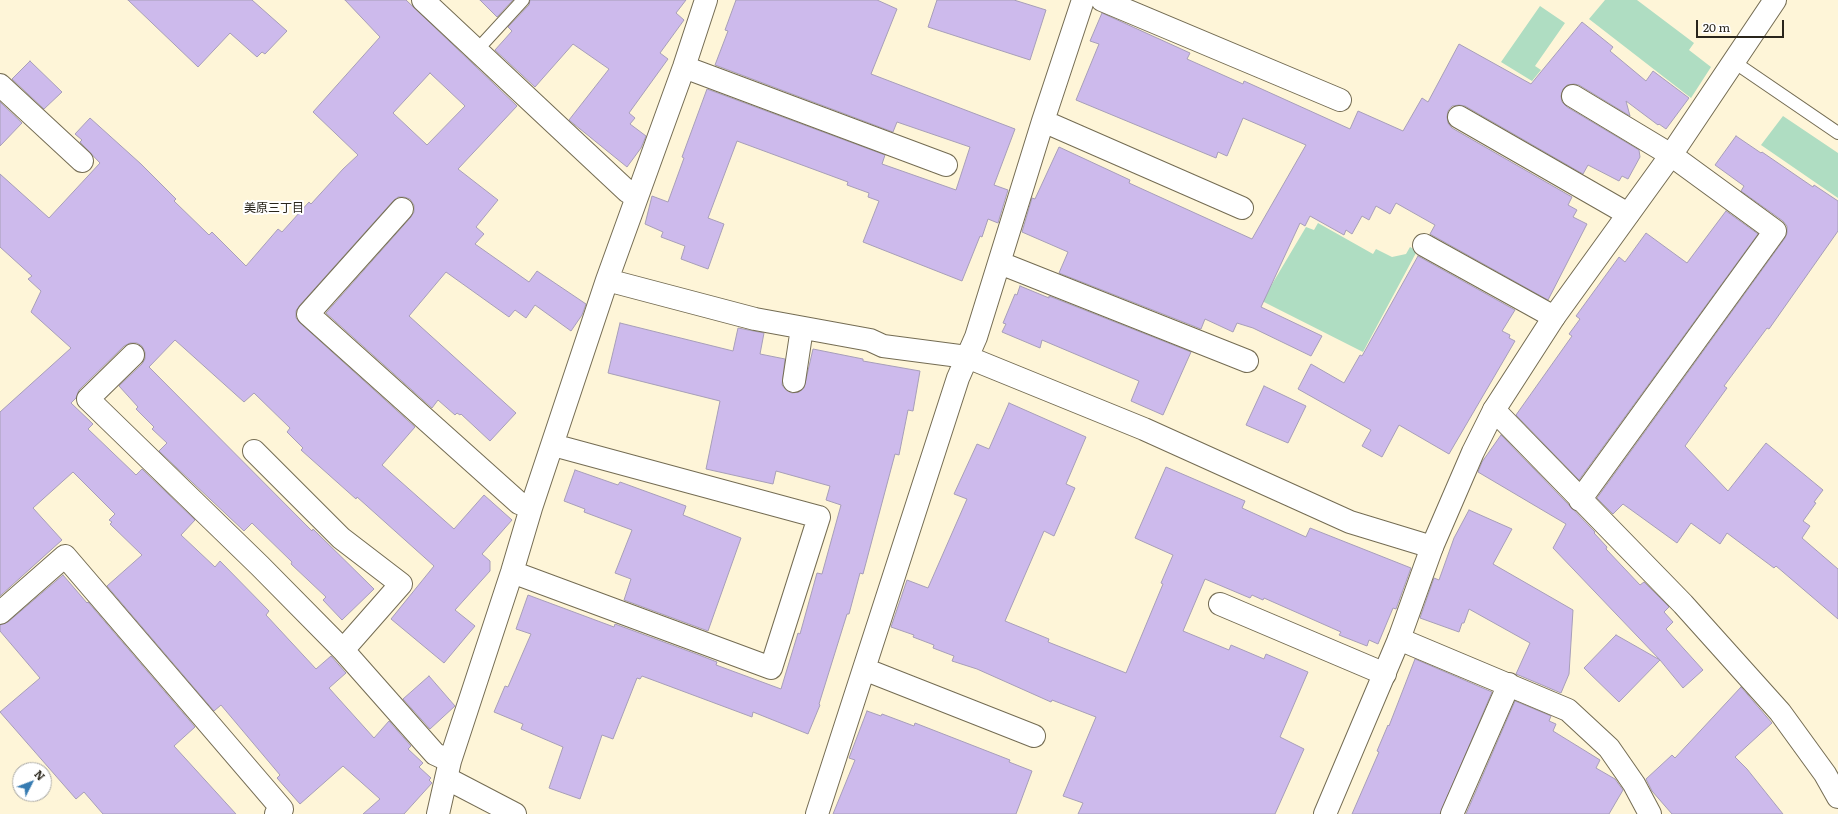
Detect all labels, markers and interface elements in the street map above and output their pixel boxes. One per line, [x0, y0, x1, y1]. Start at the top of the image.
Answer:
scale bar [1698, 12, 1786, 38]
text: 20 m [1703, 18, 1730, 36]
district label: 美原三丁目 [244, 201, 304, 215]
north arrow [12, 762, 52, 802]
text: N [31, 766, 49, 783]

